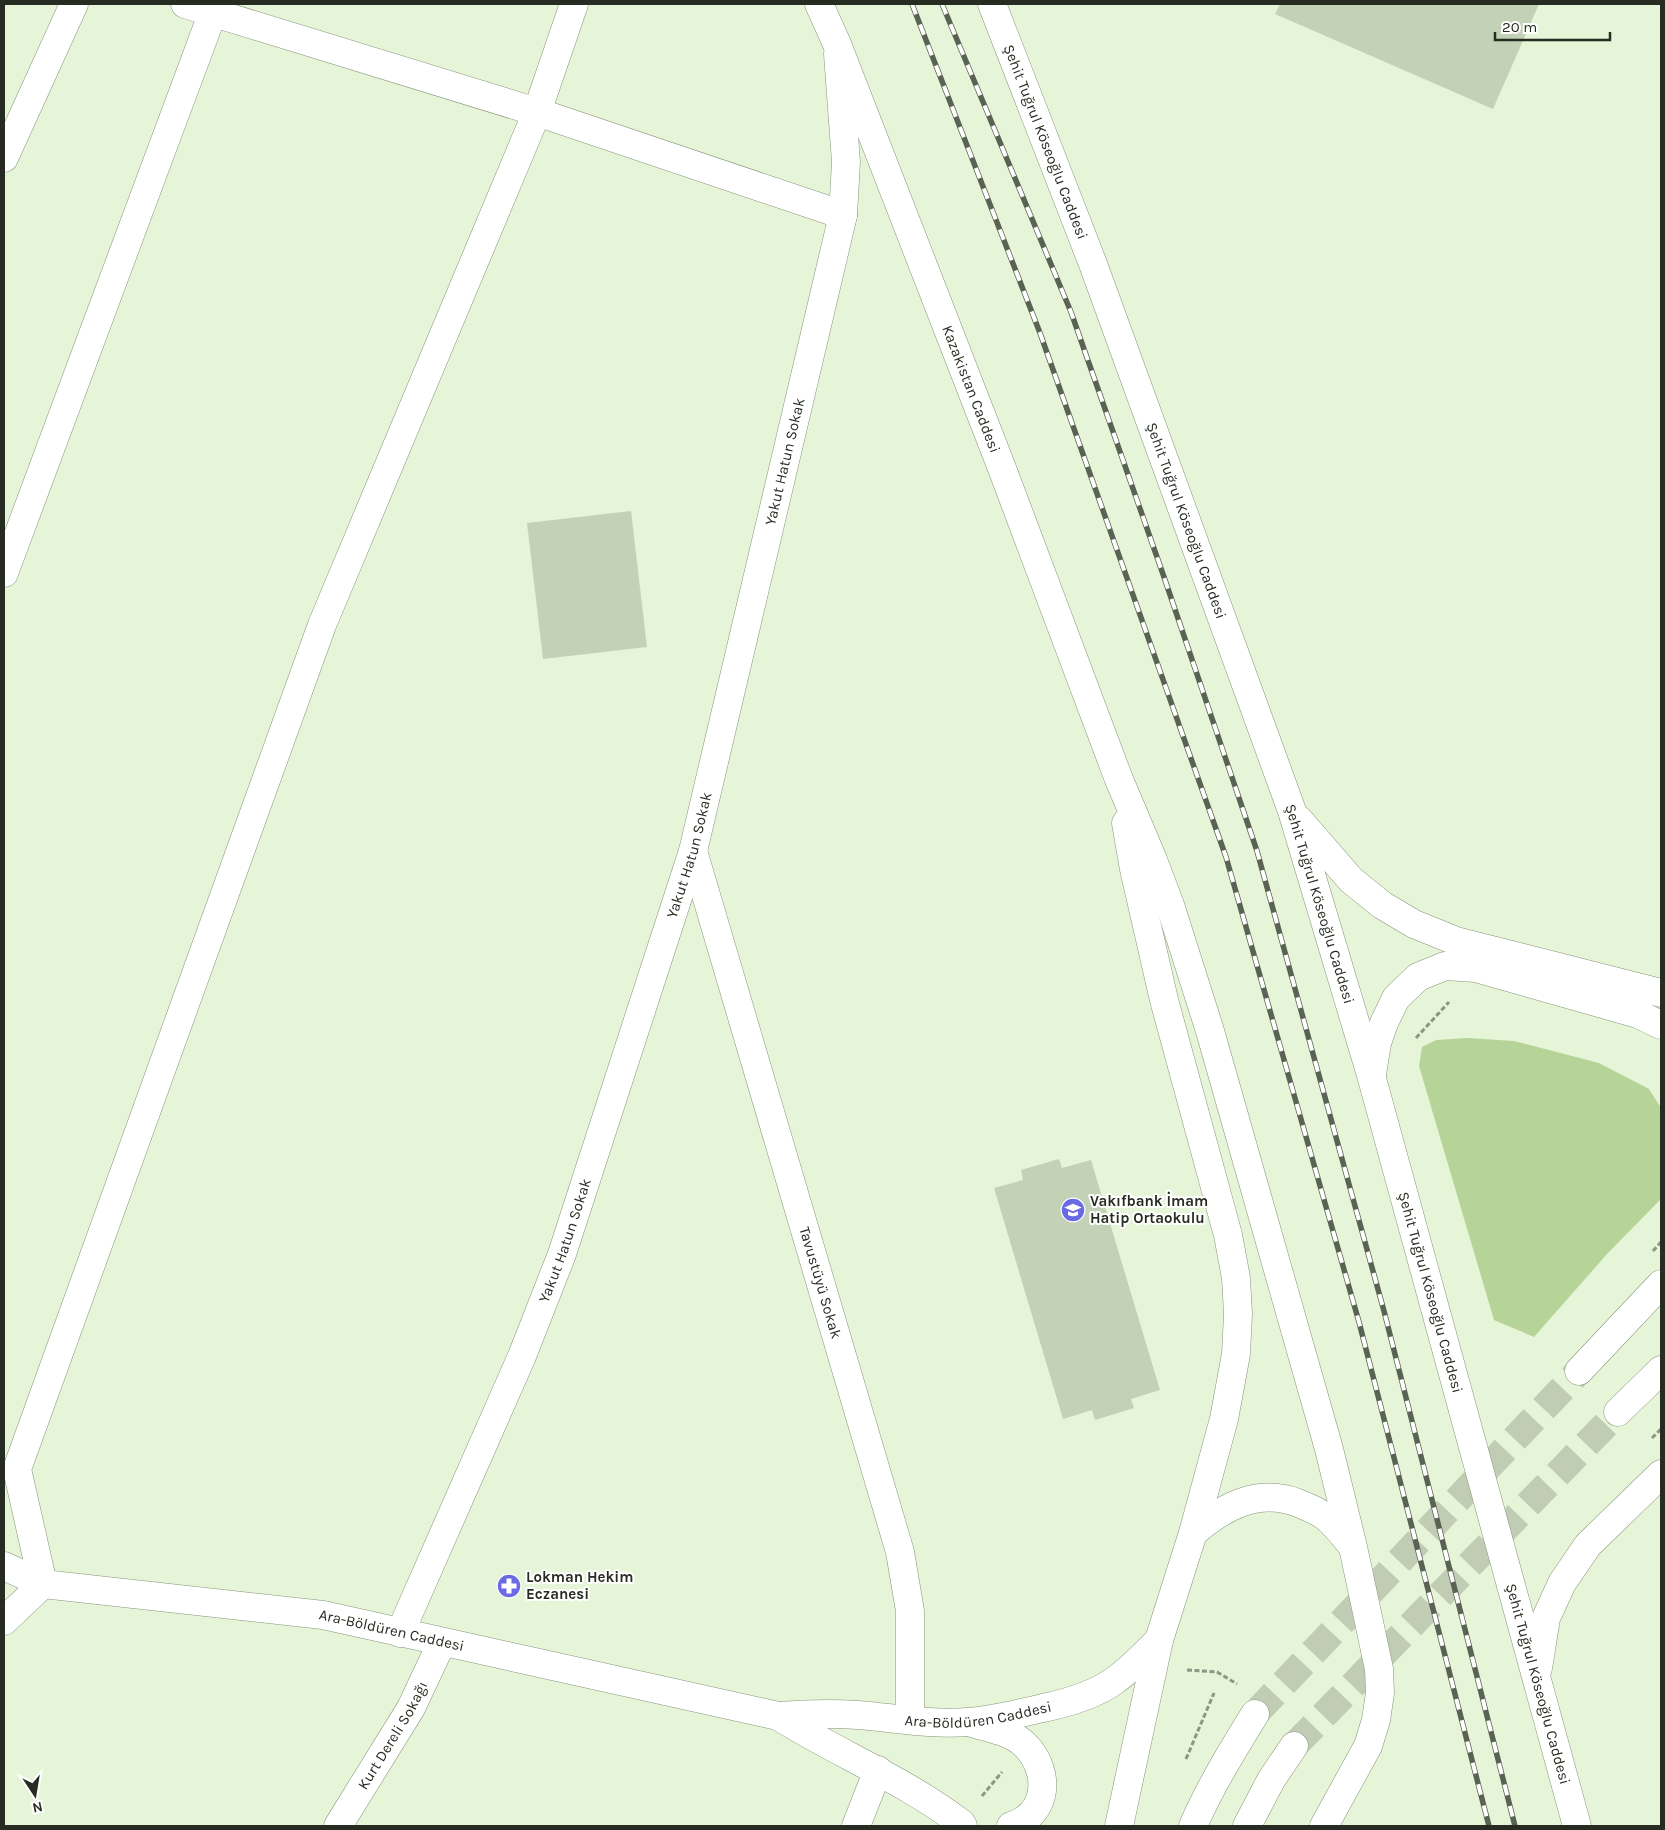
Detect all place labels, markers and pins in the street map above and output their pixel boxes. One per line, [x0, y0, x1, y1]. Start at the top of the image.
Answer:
place label: Vakıfbank İmam Hatip Ortaokulu [1090, 1191, 1208, 1227]
school or university icon: Vakıfbank İmam Hatip Ortaokulu [1060, 1197, 1086, 1223]
place label: Lokman Hekim Eczanesi [526, 1568, 633, 1603]
pharmacy icon: Lokman Hekim Eczanesi [496, 1573, 522, 1599]

